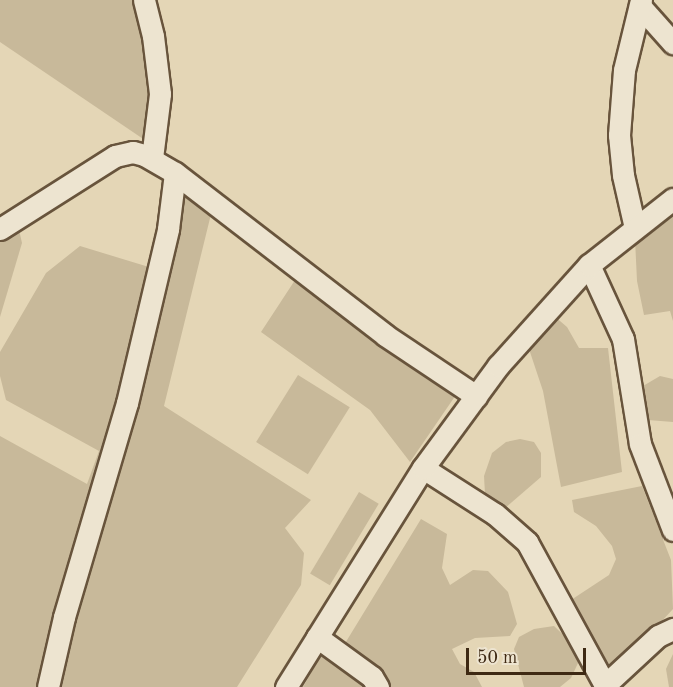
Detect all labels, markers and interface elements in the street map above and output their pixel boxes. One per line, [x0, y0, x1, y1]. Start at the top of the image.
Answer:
scale bar [469, 636, 589, 674]
text: 50 m [477, 649, 517, 667]

